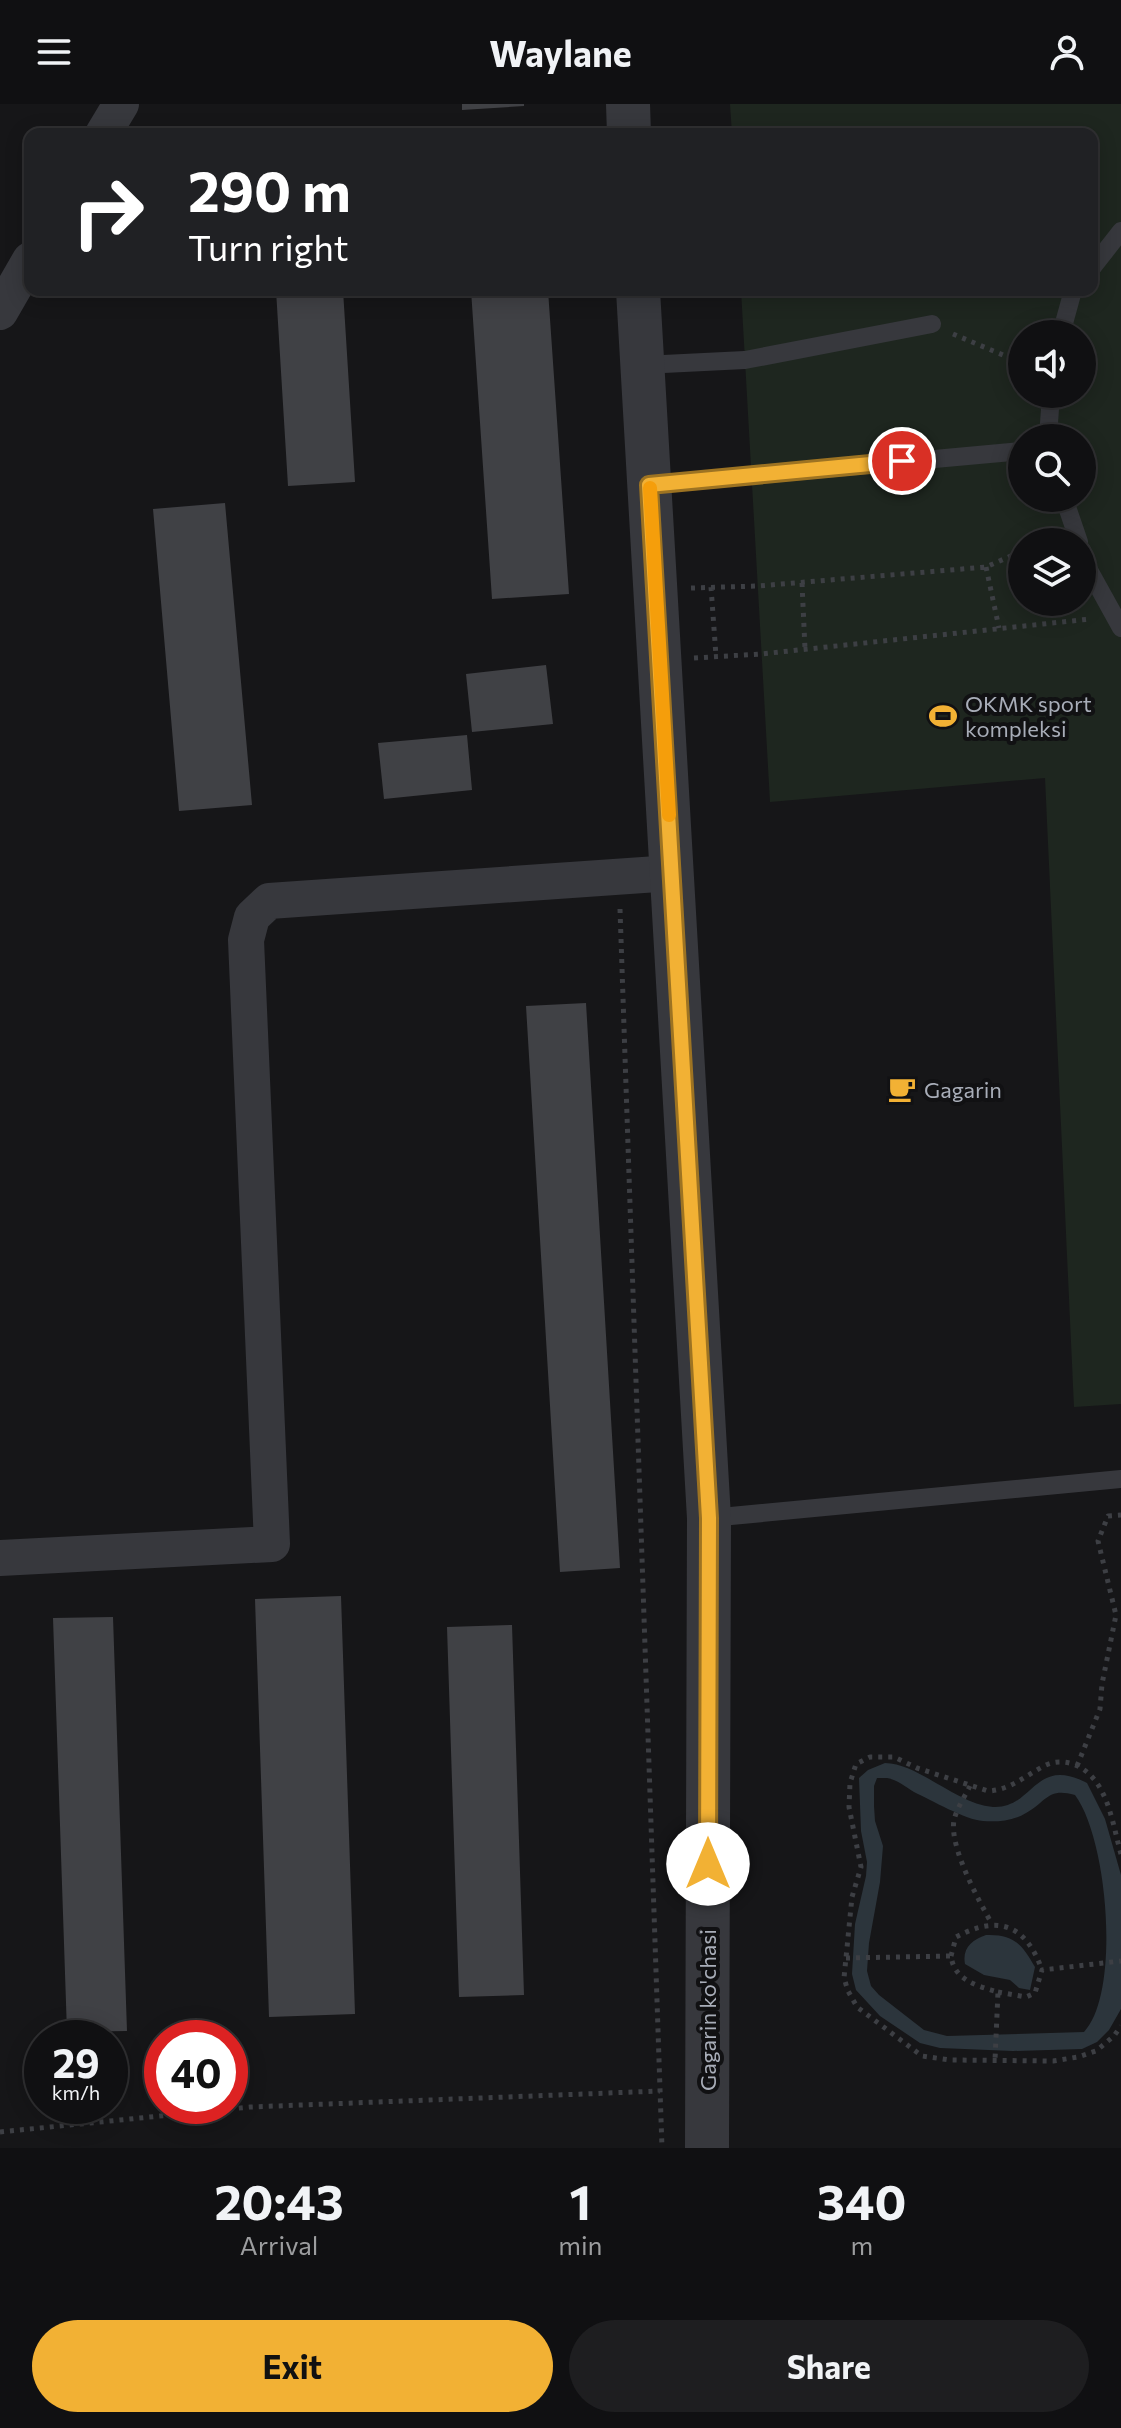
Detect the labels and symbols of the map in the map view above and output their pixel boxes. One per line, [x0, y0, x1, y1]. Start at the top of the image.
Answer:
pin [868, 427, 936, 495]
place label: OKMK sport kompleksi [965, 690, 1092, 742]
sports icon: OKMK sport kompleksi [928, 701, 958, 731]
cafe icon: Gagarin [887, 1074, 917, 1104]
place label: Gagarin [924, 1076, 1002, 1103]
position arrow [666, 1822, 750, 1906]
street label: Gagarin ko'chasi [694, 1929, 721, 2091]
speed limit sign: 40 [144, 2020, 248, 2124]

